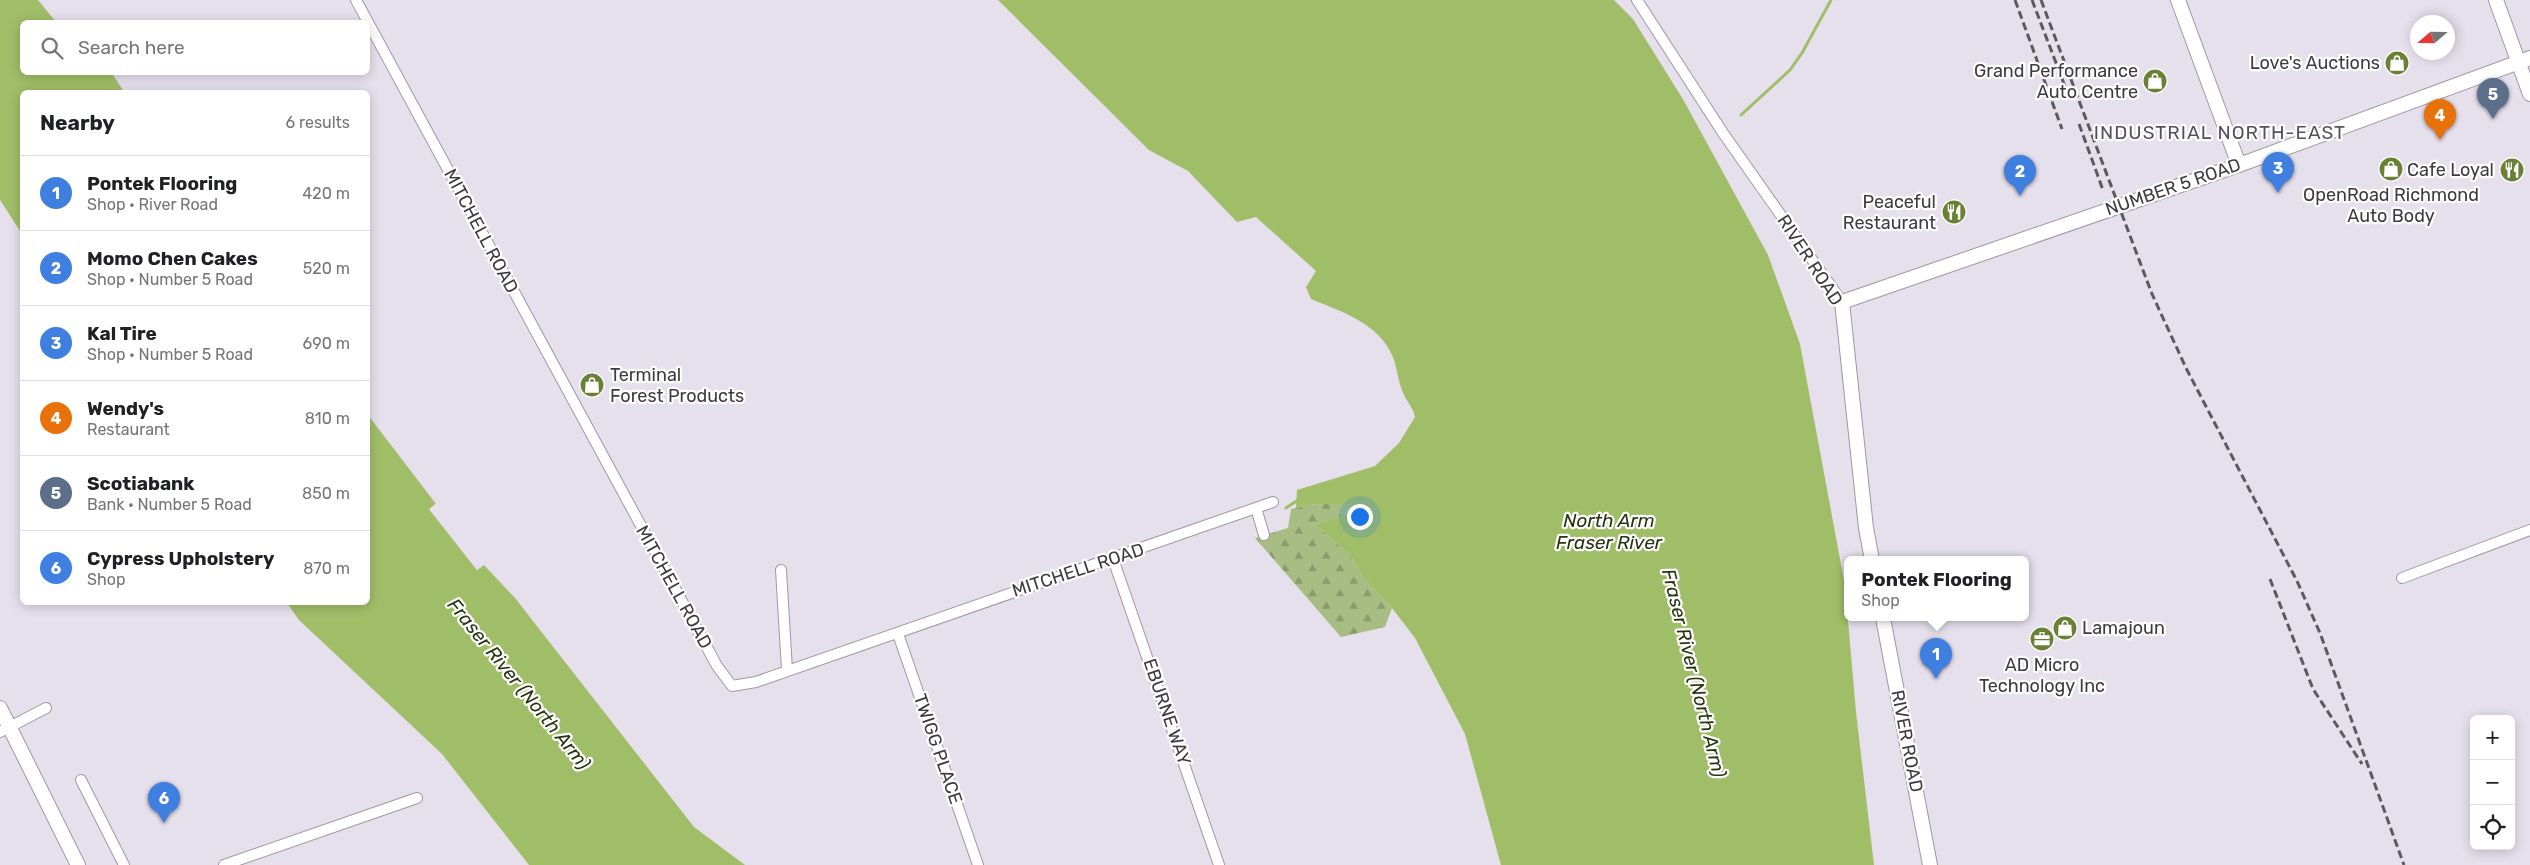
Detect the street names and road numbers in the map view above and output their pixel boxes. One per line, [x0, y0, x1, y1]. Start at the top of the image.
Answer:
street label: NUMBER 5 ROAD [2102, 154, 2244, 220]
street label: MITCHELL ROAD [439, 165, 523, 297]
street label: RIVER ROAD [1773, 210, 1847, 310]
street label: MITCHELL ROAD [631, 522, 717, 652]
street label: MITCHELL ROAD [1009, 538, 1147, 602]
street label: EBURNE WAY [1138, 656, 1196, 768]
street label: RIVER ROAD [1886, 688, 1928, 794]
street label: TWIGG PLACE [909, 691, 967, 807]

